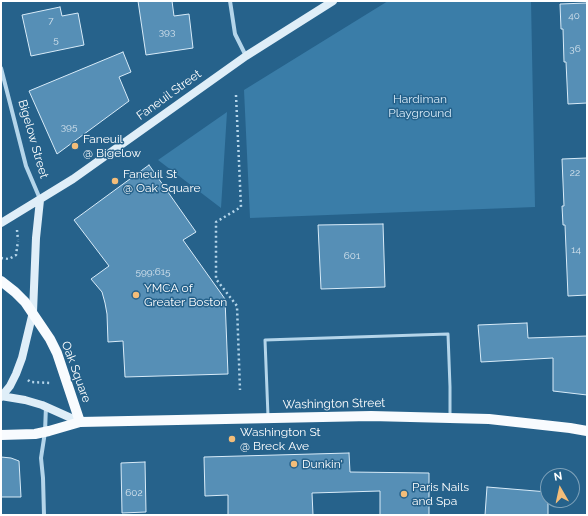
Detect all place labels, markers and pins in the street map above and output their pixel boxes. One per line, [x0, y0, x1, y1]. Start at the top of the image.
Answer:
place label: Faneuil @ Bigelow [83, 132, 141, 160]
marker: Faneuil @ Bigelow [70, 141, 80, 151]
place label: Faneuil St @ Oak Square [123, 167, 200, 195]
marker: Faneuil St @ Oak Square [110, 176, 120, 186]
place label: YMCA of Greater Boston [144, 281, 227, 309]
marker: YMCA of Greater Boston [131, 290, 141, 300]
place label: Washington St @ Breck Ave [240, 425, 321, 453]
marker: Washington St @ Breck Ave [227, 434, 237, 444]
place label: Dunkin' [302, 457, 343, 471]
marker: Dunkin' [289, 459, 299, 469]
place label: Paris Nails and Spa [412, 480, 469, 508]
marker: Paris Nails and Spa [399, 489, 409, 499]

